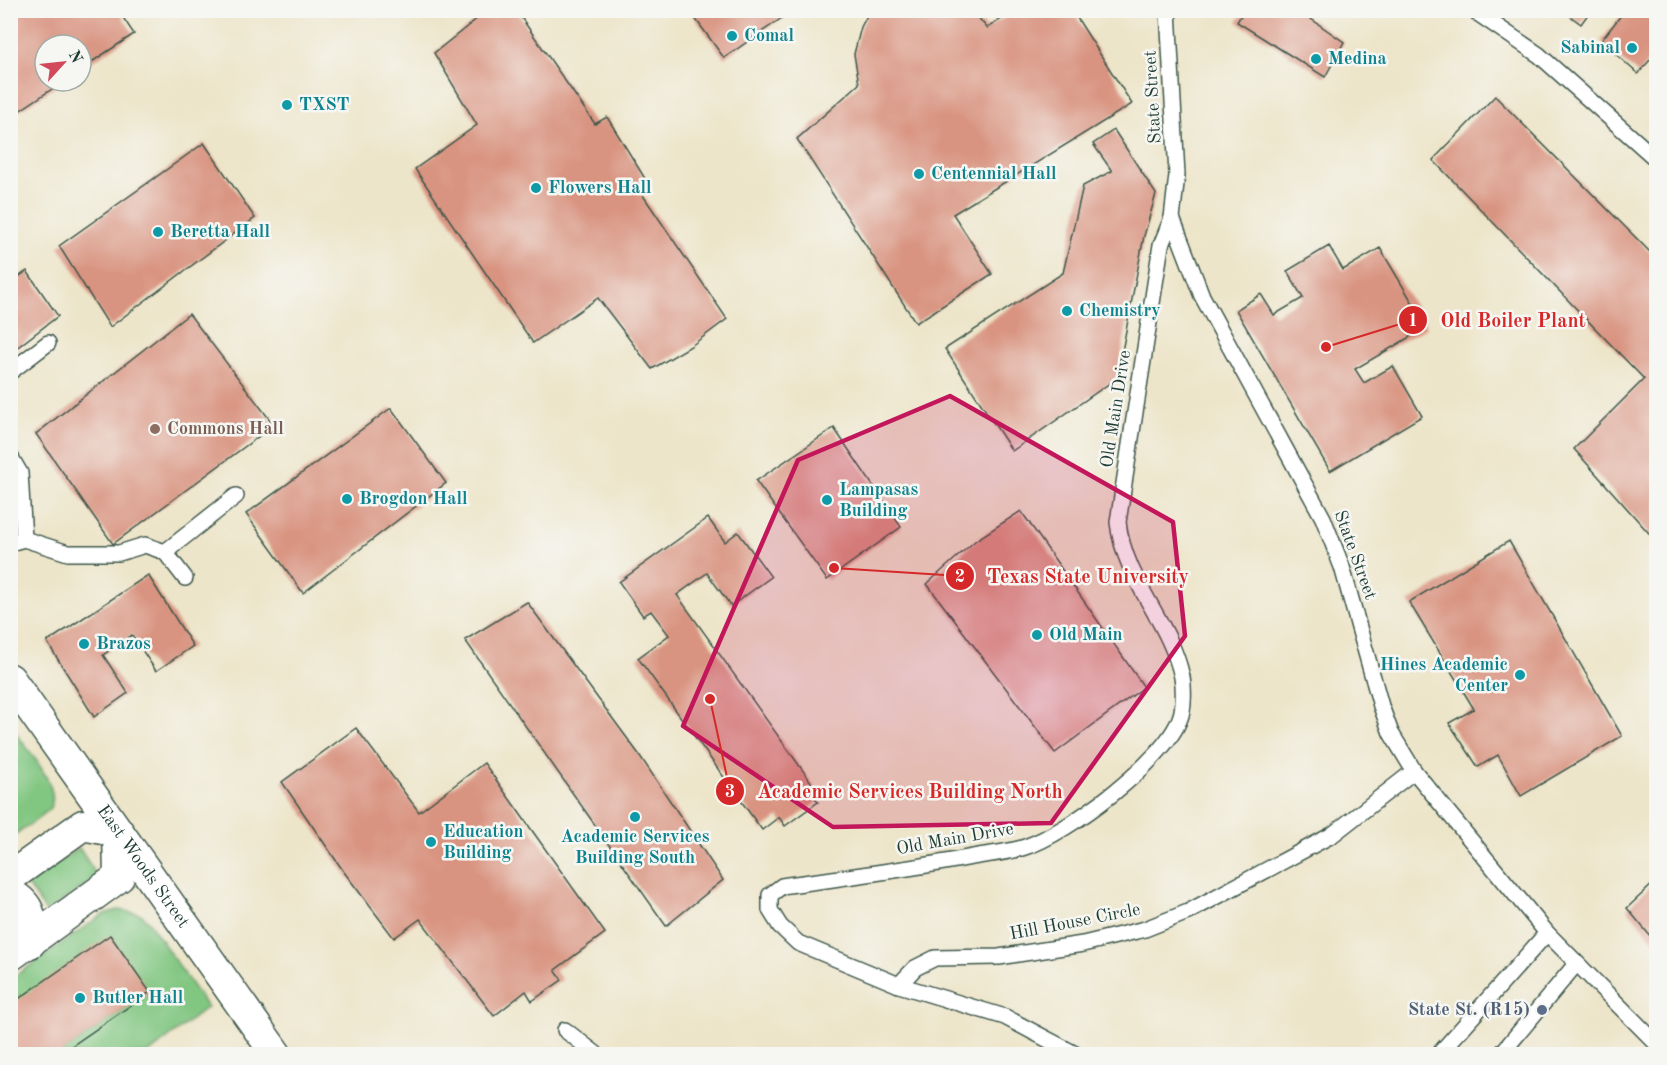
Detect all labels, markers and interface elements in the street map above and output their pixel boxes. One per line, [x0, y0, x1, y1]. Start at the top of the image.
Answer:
place label: Comal [744, 27, 794, 45]
marker: Comal [725, 29, 739, 43]
north arrow [33, 33, 93, 93]
place label: Sabinal [1560, 39, 1620, 57]
marker: Sabinal [1625, 41, 1639, 55]
text: N [65, 48, 85, 67]
street label: State Street [1142, 50, 1164, 144]
place label: Medina [1328, 50, 1387, 68]
marker: Medina [1309, 52, 1323, 66]
place label: TXST [299, 96, 350, 114]
marker: TXST [280, 98, 294, 112]
place label: Centennial Hall [931, 165, 1057, 183]
marker: Centennial Hall [912, 167, 926, 181]
place label: Flowers Hall [548, 179, 652, 197]
marker: Flowers Hall [529, 181, 543, 195]
place label: Beretta Hall [170, 223, 270, 241]
marker: Beretta Hall [151, 225, 165, 239]
callout: Old Boiler Plant [1398, 301, 1598, 339]
place label: Chemistry [1079, 302, 1161, 320]
marker: Chemistry [1060, 304, 1074, 318]
text: 1 [1408, 312, 1418, 330]
text: Old Boiler Plant [1440, 312, 1586, 332]
street label: Old Main Drive [1098, 349, 1134, 469]
place label: Commons Hall [167, 420, 284, 438]
marker: Commons Hall [148, 422, 162, 436]
place label: Lampasas Building [839, 481, 918, 520]
place label: Brogdon Hall [359, 490, 468, 508]
marker: Brogdon Hall [340, 492, 354, 506]
marker: Lampasas Building [820, 493, 834, 507]
street label: State Street [1331, 508, 1379, 602]
callout: Texas State University [945, 557, 1201, 595]
text: 2 [955, 568, 965, 586]
text: Texas State University [987, 568, 1189, 588]
place label: Old Main [1049, 626, 1123, 644]
marker: Old Main [1030, 628, 1044, 642]
place label: Brazos [96, 635, 151, 653]
marker: Brazos [77, 637, 91, 651]
place label: Hines Academic Center [1380, 656, 1508, 695]
marker: Hines Academic Center [1513, 668, 1527, 682]
callout: Academic Services Building North [715, 772, 1075, 810]
text: 3 [725, 783, 735, 801]
text: Academic Services Building North [757, 783, 1063, 803]
street label: East Woods Street [94, 802, 193, 931]
marker: Academic Services Building South [628, 810, 642, 824]
street label: Old Main Drive [895, 820, 1015, 858]
place label: Education Building [443, 823, 524, 862]
place label: Academic Services Building South [561, 828, 710, 867]
marker: Education Building [424, 835, 438, 849]
street label: Hill House Circle [1008, 900, 1142, 944]
place label: Butler Hall [92, 989, 184, 1007]
marker: Butler Hall [73, 991, 87, 1005]
place label: State St. (R15) [1408, 1001, 1530, 1019]
marker: State St. (R15) [1535, 1003, 1549, 1017]

